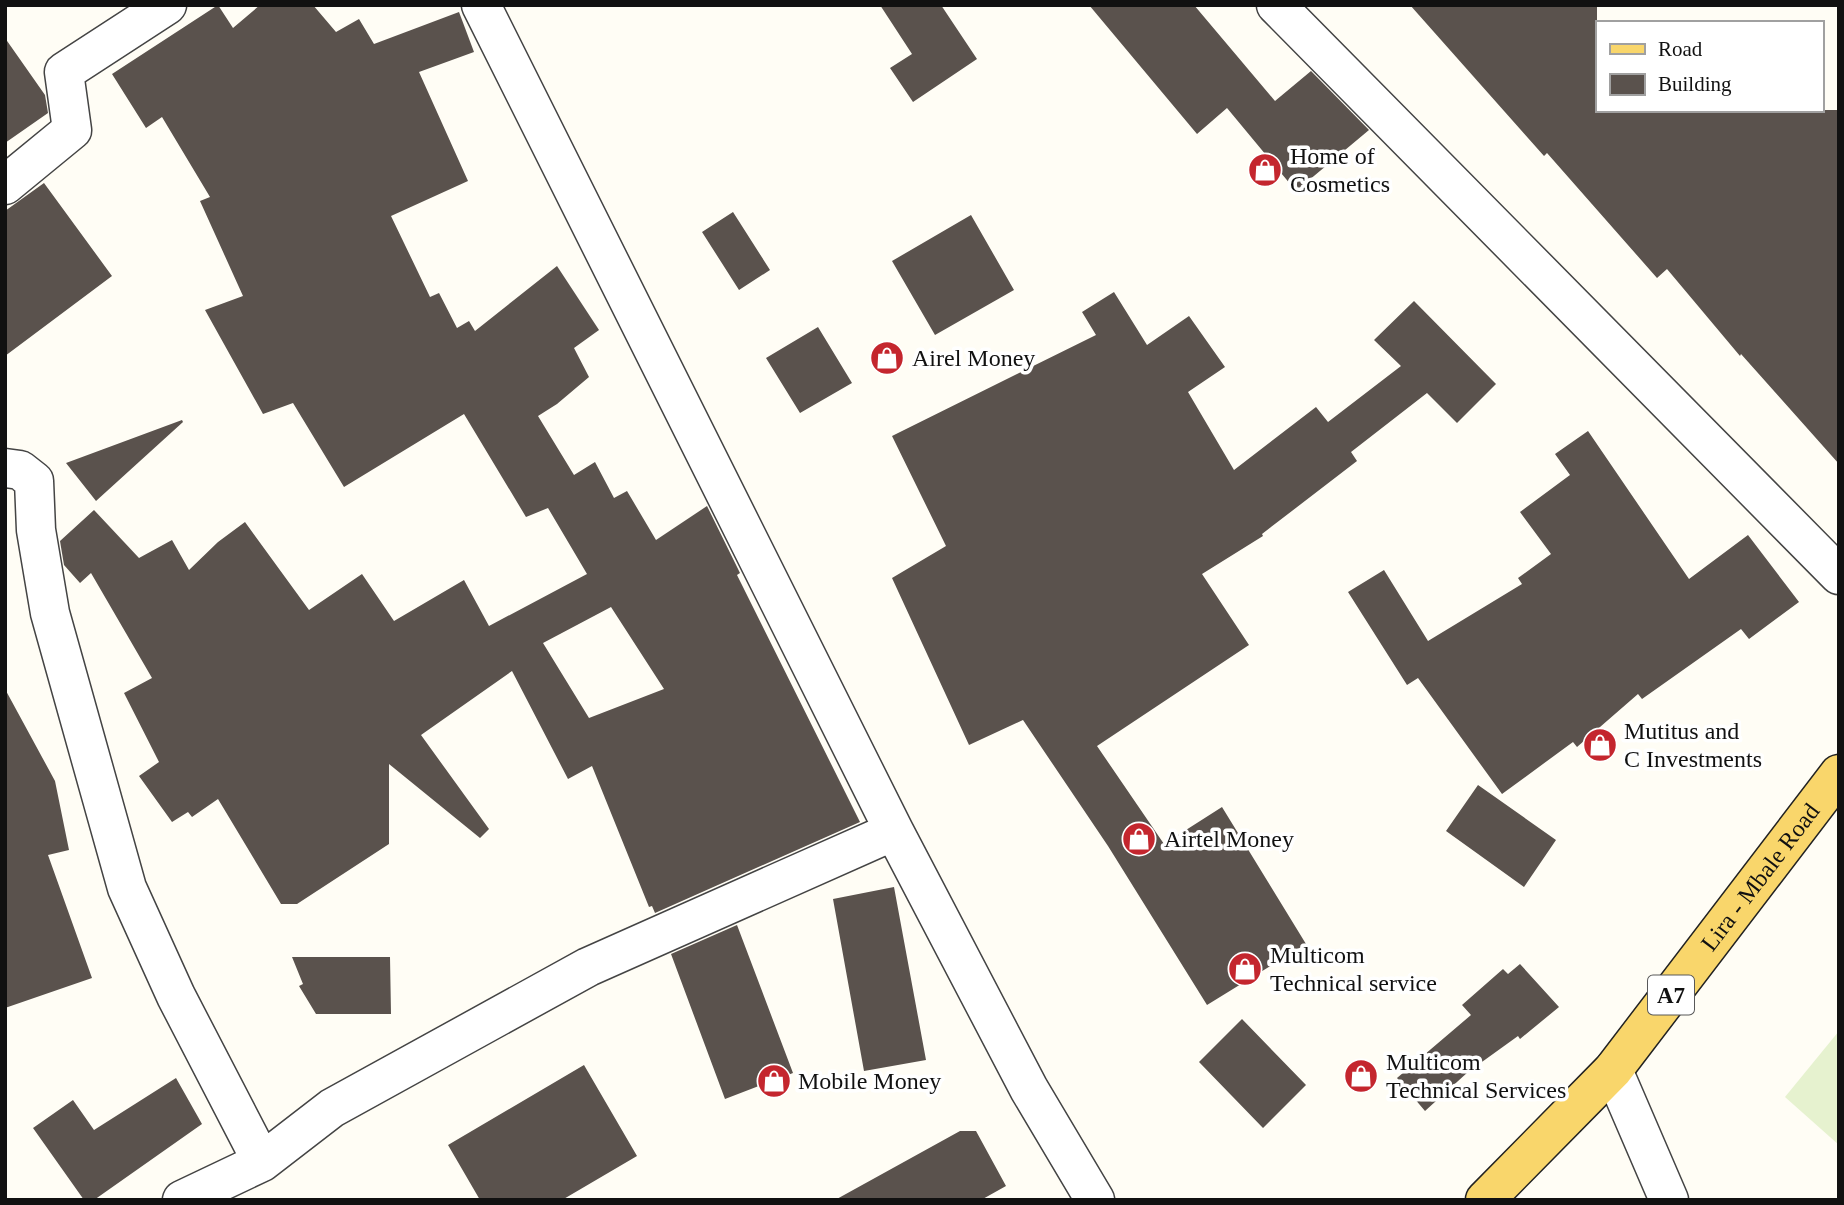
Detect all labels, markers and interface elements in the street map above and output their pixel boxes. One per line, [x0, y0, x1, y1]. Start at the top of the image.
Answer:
legend [1596, 21, 1823, 112]
text: Road [1658, 37, 1703, 61]
text: Building [1658, 72, 1732, 96]
place label: Home of Cosmetics [1290, 143, 1390, 197]
shop icon: Home of Cosmetics [1246, 151, 1284, 189]
shop icon: Airel Money [868, 339, 906, 377]
place label: Airel Money [912, 345, 1035, 371]
place label: Mutitus and C Investments [1624, 718, 1762, 772]
shop icon: Mutitus and C Investments [1581, 726, 1619, 764]
street label: Lira - Mbale Road [1696, 799, 1825, 956]
shop icon: Airtel Money [1120, 820, 1158, 858]
place label: Airtel Money [1164, 826, 1294, 852]
place label: Multicom Technical service [1270, 942, 1437, 996]
shop icon: Multicom Technical service [1226, 950, 1264, 988]
road number: A7 [1648, 976, 1694, 1014]
place label: Multicom Technical Services [1386, 1049, 1566, 1103]
shop icon: Multicom Technical Services [1342, 1057, 1380, 1095]
shop icon: Mobile Money [755, 1062, 793, 1100]
place label: Mobile Money [798, 1068, 941, 1094]

